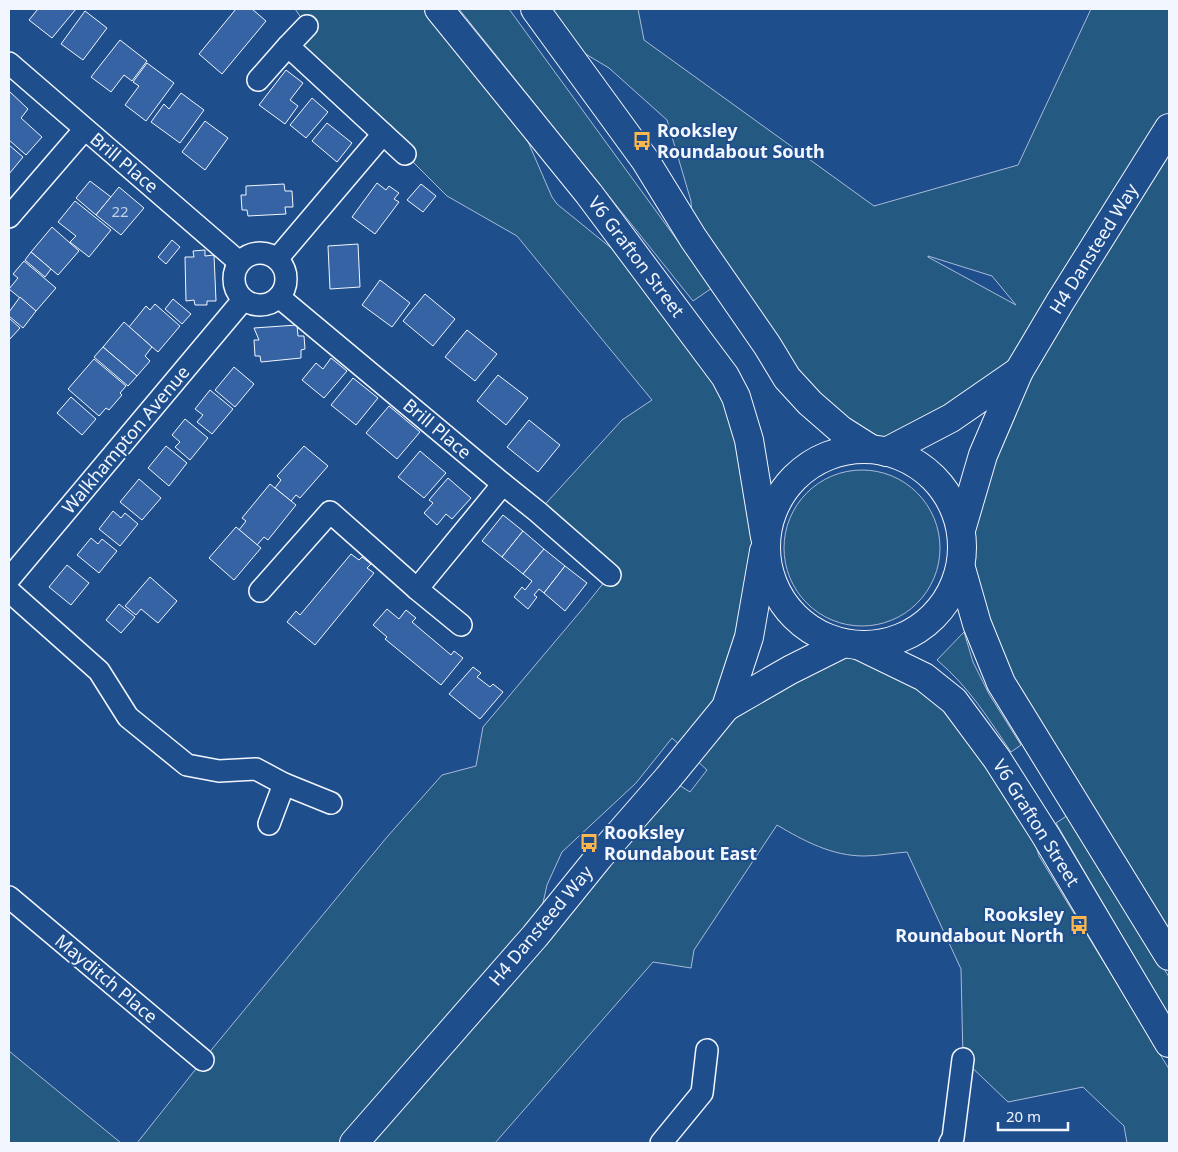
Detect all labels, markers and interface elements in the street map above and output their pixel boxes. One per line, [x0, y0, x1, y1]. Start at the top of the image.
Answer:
place label: Rooksley Roundabout South [657, 118, 825, 163]
street label: Brill Place [85, 127, 164, 198]
bus stop icon: Rooksley Roundabout South [631, 130, 653, 152]
street label: H4 Dansteed Way [1043, 178, 1143, 318]
street label: V6 Grafton Street [583, 191, 691, 322]
house number: 22 [111, 201, 129, 221]
street label: Walkhampton Avenue [56, 360, 194, 518]
street label: Brill Place [398, 393, 477, 464]
street label: V6 Grafton Street [988, 754, 1086, 891]
place label: Rooksley Roundabout East [604, 820, 757, 865]
bus stop icon: Rooksley Roundabout East [578, 832, 600, 854]
street label: H4 Dansteed Way [483, 860, 598, 990]
place label: Rooksley Roundabout North [895, 902, 1065, 947]
bus stop icon: Rooksley Roundabout North [1068, 914, 1090, 936]
street label: Mayditch Place [50, 928, 163, 1028]
scale bar [998, 1100, 1068, 1132]
text: 20 m [1006, 1106, 1041, 1126]

